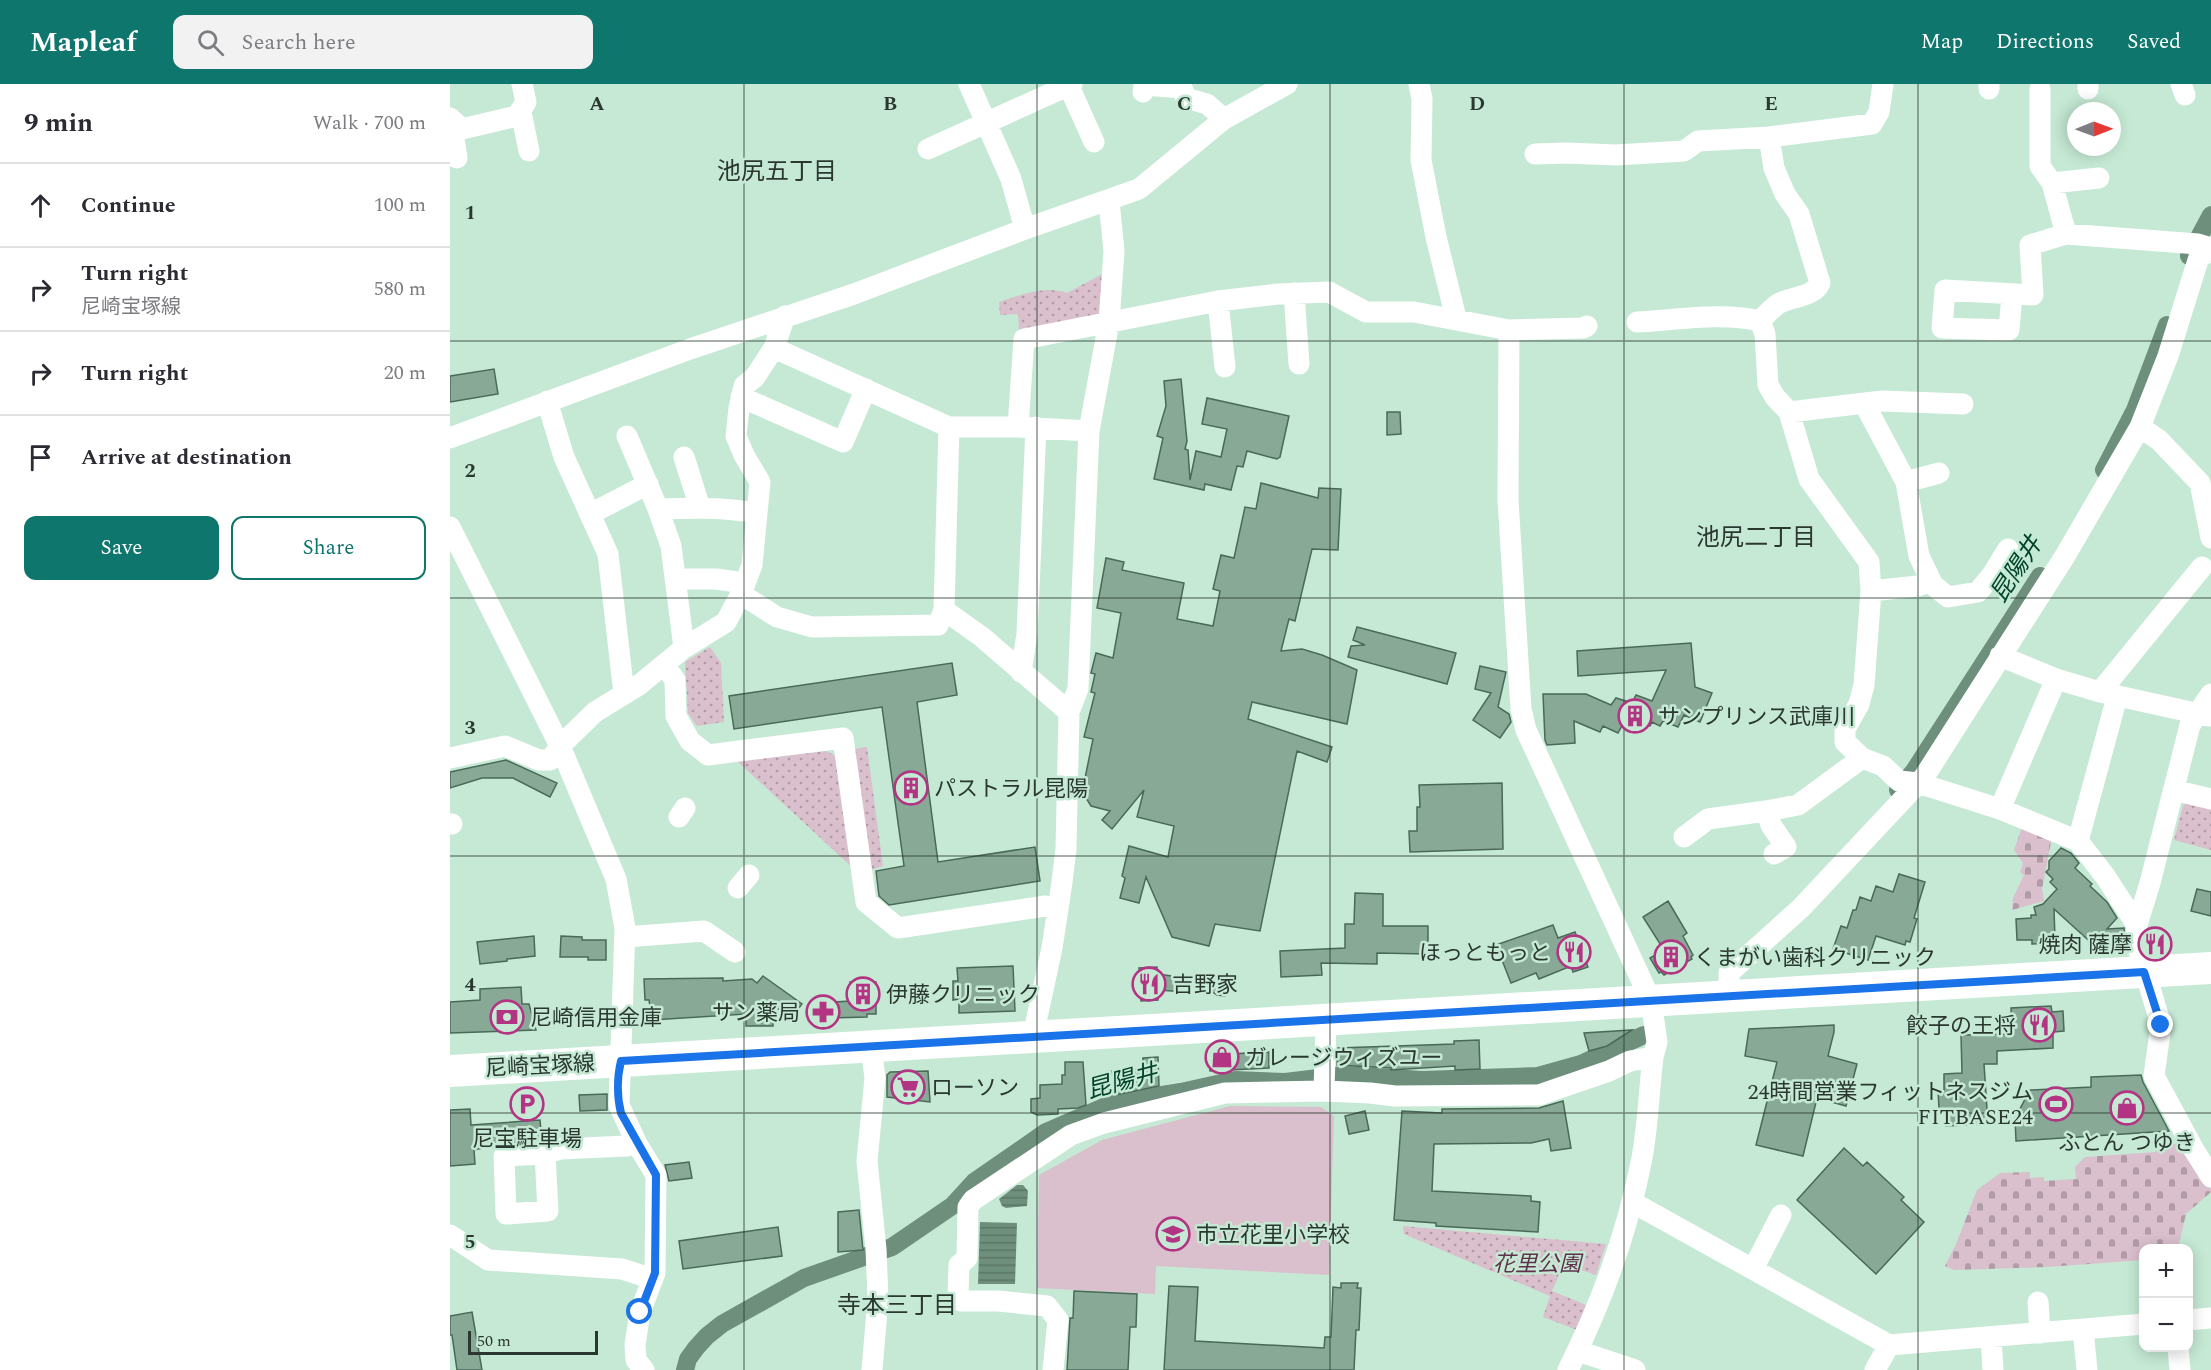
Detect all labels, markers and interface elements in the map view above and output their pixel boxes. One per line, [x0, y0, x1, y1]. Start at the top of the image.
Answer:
search box [173, 15, 593, 69]
text: Mapleaf [30, 21, 137, 64]
icon: search [194, 26, 227, 59]
text: Search here [242, 26, 356, 59]
text: Map [1921, 26, 1963, 58]
text: Directions [1996, 26, 2094, 58]
text: Saved [2127, 26, 2181, 58]
text: A [589, 89, 605, 119]
text: B [883, 89, 897, 119]
text: C [1177, 89, 1191, 119]
text: D [1469, 89, 1485, 119]
text: E [1764, 89, 1778, 119]
north arrow [2067, 102, 2121, 156]
text: 9 min [24, 103, 93, 143]
text: Walk · 700 m [313, 108, 426, 138]
district label: 池尻五丁目 [717, 154, 837, 190]
icon: ahead [24, 189, 57, 222]
text: Continue [81, 189, 176, 222]
text: 100 m [374, 190, 426, 220]
text: 1 [464, 198, 476, 228]
text: Turn right [81, 257, 188, 290]
icon: right [24, 273, 57, 306]
text: 580 m [374, 274, 426, 304]
text: 尼崎宝塚線 [81, 292, 181, 322]
icon: right [24, 357, 57, 390]
text: Turn right [81, 357, 188, 390]
text: 20 m [384, 358, 426, 388]
icon: arrive [24, 441, 57, 474]
text: Arrive at destination [81, 441, 292, 474]
text: 2 [464, 456, 476, 486]
button: Save [24, 516, 219, 580]
button: Share [231, 516, 426, 580]
district label: 池尻二丁目 [1696, 520, 1816, 556]
water label: 昆陽井 [1982, 528, 2053, 610]
building icon: サンプリンス武庫川 [1617, 698, 1653, 734]
place label: サンプリンス武庫川 [1658, 701, 1855, 734]
text: 3 [464, 713, 476, 743]
building icon: パストラル昆陽 [893, 770, 929, 806]
place label: パストラル昆陽 [934, 773, 1088, 806]
restaurant icon: 焼肉 薩摩 [2137, 926, 2173, 962]
place label: 焼肉 薩摩 [2038, 929, 2132, 962]
restaurant icon: ほっともっと [1556, 934, 1592, 970]
place label: ほっともっと [1419, 937, 1551, 970]
building icon: くまがい歯科クリニック [1653, 939, 1689, 975]
place label: くまがい歯科クリニック [1694, 942, 1936, 975]
restaurant icon: 吉野家 [1131, 966, 1167, 1002]
place label: 吉野家 [1172, 969, 1238, 1002]
text: 4 [464, 970, 476, 1000]
building icon: 伊藤クリニック [845, 976, 881, 1012]
place label: 伊藤クリニック [886, 979, 1040, 1012]
pharmacy icon: サン薬局 [805, 994, 841, 1030]
place label: サン薬局 [712, 997, 800, 1030]
bank icon: 尼崎信用金庫 [489, 999, 525, 1035]
place label: 尼崎信用金庫 [530, 1002, 662, 1035]
restaurant icon: 餃子の王将 [2021, 1007, 2057, 1043]
place label: 餃子の王将 [1906, 1010, 2016, 1043]
route end [2147, 1011, 2173, 1037]
shop icon: ガレージウィズユー [1204, 1039, 1240, 1075]
place label: ガレージウィズユー [1245, 1042, 1443, 1075]
street label: 尼崎宝塚線 [484, 1047, 596, 1086]
water label: 昆陽井 [1083, 1055, 1164, 1109]
supermarket icon: ローソン [890, 1069, 926, 1105]
place label: ローソン [931, 1072, 1019, 1105]
place label: 24時間営業フィットネスジム FITBASE24 [1747, 1076, 2033, 1134]
parking icon: 尼宝駐車場 [509, 1086, 545, 1122]
sports icon: 24時間営業フィットネスジム FITBASE24 [2038, 1086, 2074, 1122]
shop icon: ふとん つゆき [2109, 1090, 2145, 1126]
place label: 尼宝駐車場 [472, 1123, 582, 1156]
place label: ふとん つゆき [2058, 1127, 2196, 1160]
school or university icon: 市立花里小学校 [1155, 1216, 1191, 1252]
place label: 市立花里小学校 [1196, 1219, 1350, 1252]
text: 5 [464, 1227, 476, 1257]
map controls [2139, 1244, 2193, 1352]
button: + [2139, 1244, 2193, 1298]
park label: 花里公園 [1493, 1248, 1584, 1281]
district label: 寺本三丁目 [837, 1288, 957, 1324]
route start [626, 1298, 652, 1324]
button: − [2139, 1298, 2193, 1352]
scale bar [468, 1328, 598, 1356]
text: 50 m [477, 1329, 511, 1353]

